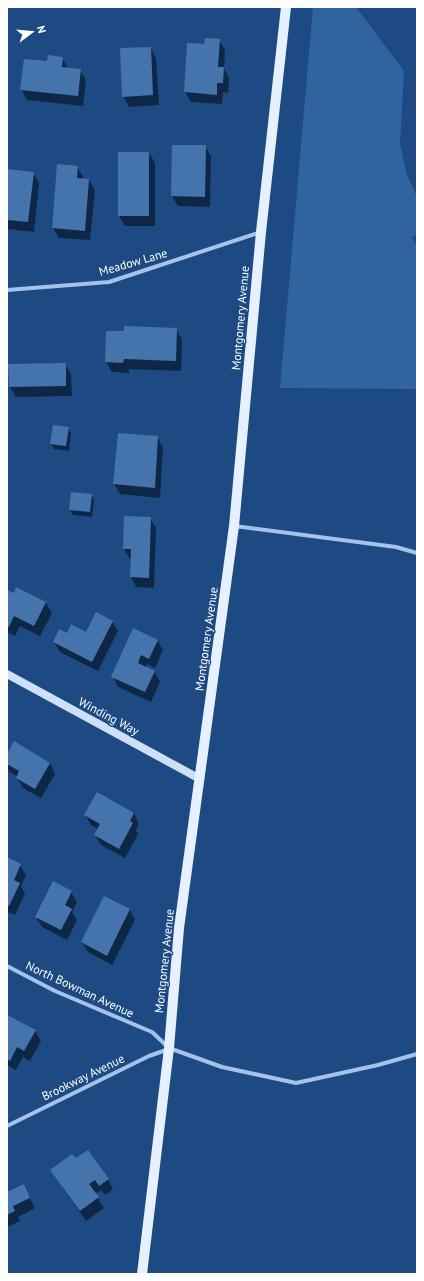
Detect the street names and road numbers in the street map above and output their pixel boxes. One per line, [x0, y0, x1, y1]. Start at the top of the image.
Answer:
street label: Meadow Lane [97, 245, 169, 279]
street label: Montgomery Avenue [228, 265, 252, 371]
street label: Montgomery Avenue [191, 586, 221, 692]
street label: Winding Way [76, 694, 142, 738]
street label: Montgomery Avenue [151, 908, 177, 1014]
street label: North Bowman Avenue [24, 957, 136, 1021]
street label: Brookway Avenue [39, 1051, 127, 1103]

